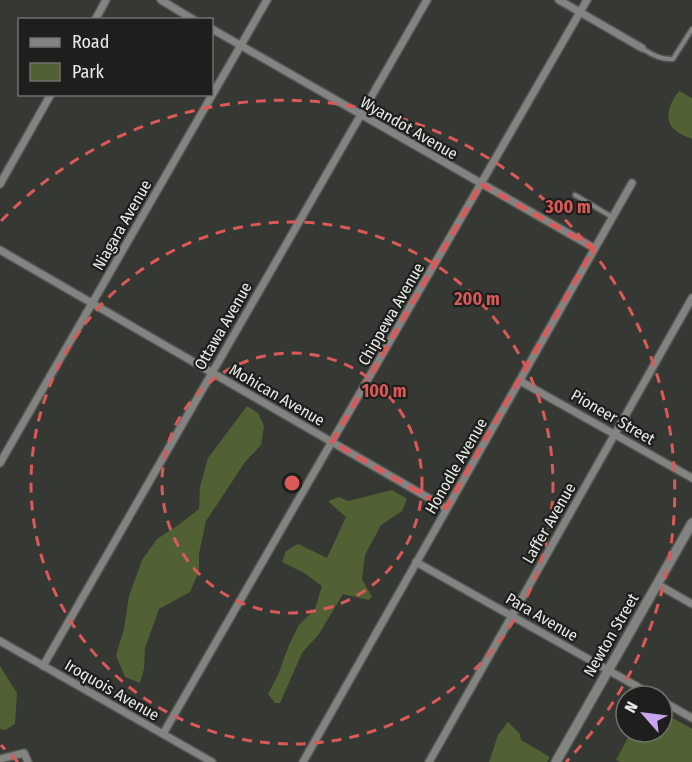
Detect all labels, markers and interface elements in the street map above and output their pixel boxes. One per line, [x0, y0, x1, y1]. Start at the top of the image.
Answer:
legend [18, 18, 213, 96]
text: Road [72, 31, 109, 53]
text: Park [72, 61, 105, 83]
street label: Wyandot Avenue [357, 92, 461, 164]
street label: Niagara Avenue [88, 176, 156, 274]
text: 300 m [544, 196, 591, 218]
street label: Chippewa Avenue [354, 259, 428, 369]
street label: Ottawa Avenue [190, 279, 256, 373]
text: 200 m [453, 288, 500, 310]
street label: Mohican Avenue [226, 360, 328, 430]
text: 100 m [362, 380, 406, 402]
street label: Pioneer Street [568, 385, 659, 449]
street label: Honodle Avenue [421, 415, 491, 517]
centre of rings [282, 473, 302, 493]
street label: Laffer Avenue [518, 479, 580, 567]
street label: Para Avenue [503, 589, 582, 645]
street label: Newton Street [580, 589, 643, 680]
street label: Iroquois Avenue [61, 655, 163, 725]
north arrow [614, 684, 674, 744]
text: N [621, 698, 642, 716]

